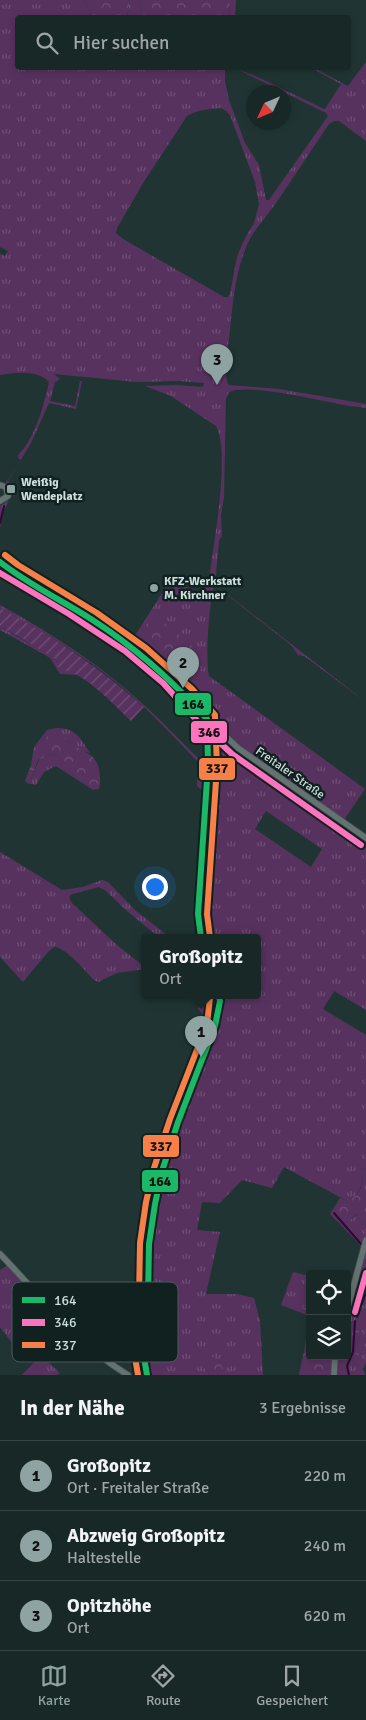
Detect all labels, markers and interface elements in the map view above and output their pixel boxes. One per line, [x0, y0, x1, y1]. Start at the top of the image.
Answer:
search box [15, 15, 351, 70]
icon: search [33, 29, 61, 57]
text: Hier suchen [73, 31, 169, 55]
north arrow [246, 85, 291, 130]
pin: 3 [201, 344, 233, 385]
place label: Weißig Wendeplatz [21, 475, 83, 504]
marker: Weißig Wendeplatz [5, 483, 17, 495]
place label: KFZ-Werkstatt M. Kirchner [164, 574, 242, 603]
marker: KFZ-Werkstatt M. Kirchner [148, 582, 160, 594]
pin: 2 [167, 647, 199, 688]
line badge: 164 [174, 692, 212, 716]
text: 164 [182, 696, 205, 713]
line badge: 346 [190, 720, 228, 744]
text: 346 [198, 724, 221, 741]
street label: Freitaler Straße [253, 744, 327, 802]
line badge: 337 [198, 757, 236, 781]
text: 337 [206, 760, 229, 777]
your location [142, 874, 168, 900]
popup [141, 934, 261, 999]
text: Großopitz [159, 945, 243, 969]
text: Ort [159, 969, 182, 989]
pin: 1 [185, 1016, 217, 1057]
line badge: 337 [142, 1134, 180, 1158]
text: 337 [150, 1138, 173, 1155]
line badge: 164 [141, 1169, 179, 1193]
text: 164 [149, 1173, 172, 1190]
map controls [306, 1270, 351, 1360]
button: locate [306, 1270, 351, 1315]
legend [12, 1282, 178, 1362]
text: 164 [54, 1292, 77, 1309]
text: 346 [54, 1314, 77, 1331]
button: layers [306, 1315, 351, 1360]
text: 337 [54, 1337, 77, 1354]
text: In der Nähe [20, 1395, 125, 1421]
text: 3 Ergebnisse [259, 1398, 346, 1418]
text: Großopitz [67, 1454, 151, 1478]
text: 1 [32, 1466, 40, 1486]
text: 220 m [304, 1466, 346, 1486]
text: Ort · Freitaler Straße [67, 1478, 209, 1498]
text: Abzweig Großopitz [67, 1524, 225, 1548]
text: 2 [32, 1536, 40, 1556]
text: 240 m [304, 1536, 346, 1556]
text: Haltestelle [67, 1548, 141, 1568]
text: Opitzhöhe [67, 1594, 151, 1618]
text: 3 [32, 1606, 40, 1626]
text: 620 m [304, 1606, 346, 1626]
text: Ort [67, 1618, 89, 1638]
tab: Karte [38, 1662, 70, 1709]
tab: Route [146, 1662, 181, 1709]
tab: Gespeichert [256, 1662, 328, 1709]

